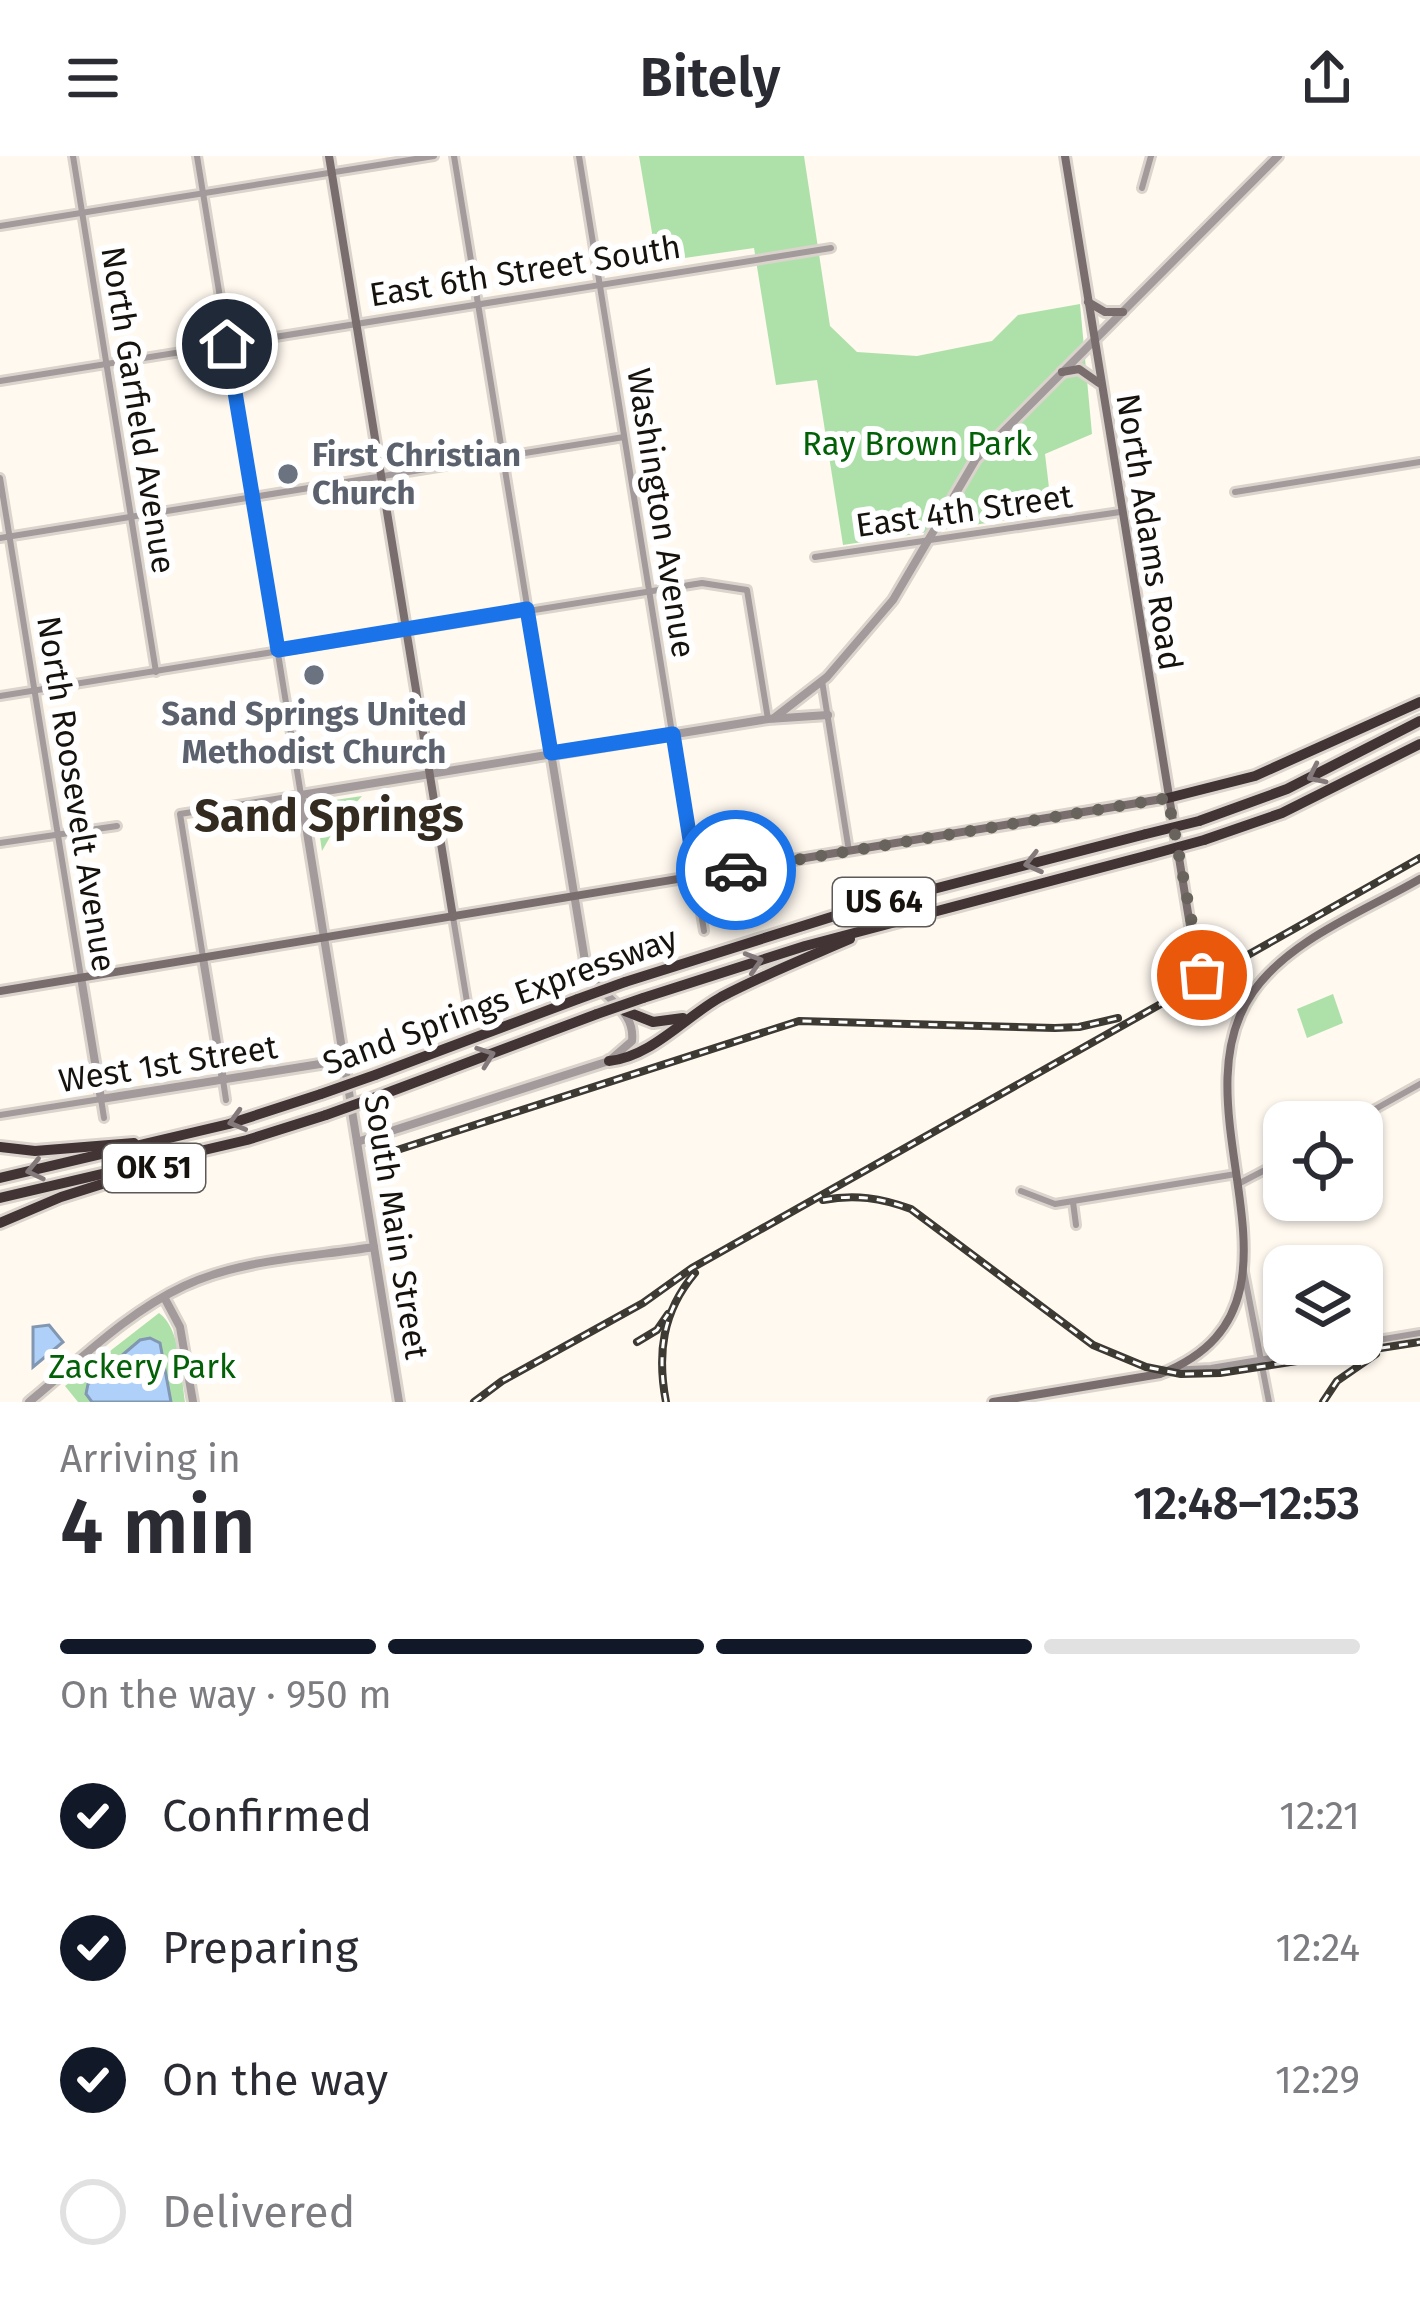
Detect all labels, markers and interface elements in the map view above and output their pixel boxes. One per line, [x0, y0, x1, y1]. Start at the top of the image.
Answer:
icon: menu [60, 45, 126, 111]
icon: share [1294, 45, 1360, 111]
text: Bitely [640, 46, 780, 110]
street label: East 6th Street South [367, 227, 683, 315]
street label: North Garfield Avenue [92, 244, 184, 576]
pin [176, 293, 278, 395]
icon: home [194, 311, 260, 377]
street label: Washington Avenue [618, 365, 704, 661]
street label: North Adams Road [1107, 391, 1191, 673]
park label: Ray Brown Park [802, 424, 1032, 464]
place label: First Christian Church [312, 435, 521, 513]
marker: First Christian Church [275, 461, 301, 487]
street label: East 4th Street [853, 476, 1075, 546]
street label: North Roosevelt Avenue [28, 613, 124, 975]
marker: Sand Springs United Methodist Church [301, 662, 327, 688]
place label: Sand Springs United Methodist Church [161, 694, 467, 772]
one-way arrow [1307, 760, 1328, 784]
district label: Sand Springs [194, 789, 464, 843]
courier [676, 810, 796, 930]
icon: car [703, 837, 769, 903]
one-way arrow [1023, 849, 1044, 874]
road number: US 64 [833, 878, 935, 926]
street label: Sand Springs Expressway [317, 918, 683, 1084]
pin [1151, 924, 1253, 1026]
icon: bag [1169, 942, 1235, 1008]
one-way arrow [743, 951, 764, 976]
street label: West 1st Street [56, 1027, 280, 1101]
one-way arrow [474, 1045, 495, 1070]
street label: South Main Street [355, 1092, 437, 1362]
map controls [1263, 1101, 1383, 1365]
button: locate [1263, 1101, 1383, 1221]
one-way arrow [227, 1107, 248, 1132]
road number: OK 51 [103, 1144, 205, 1192]
one-way arrow [26, 1156, 46, 1181]
button: layers [1263, 1245, 1383, 1365]
park label: Zackery Park [48, 1347, 236, 1387]
text: Arriving in [60, 1436, 241, 1482]
text: 12:48–12:53 [1134, 1477, 1360, 1531]
text: 4 min [60, 1480, 256, 1574]
text: On the way · 950 m [60, 1672, 392, 1718]
icon: check [60, 1783, 126, 1849]
text: Confirmed [162, 1789, 372, 1843]
text: 12:21 [1279, 1793, 1360, 1839]
icon: check [60, 1915, 126, 1981]
text: Preparing [162, 1921, 358, 1975]
text: 12:24 [1275, 1925, 1360, 1971]
icon: check [60, 2047, 126, 2113]
text: On the way [162, 2053, 388, 2107]
text: 12:29 [1275, 2057, 1360, 2103]
text: Delivered [162, 2185, 355, 2239]

